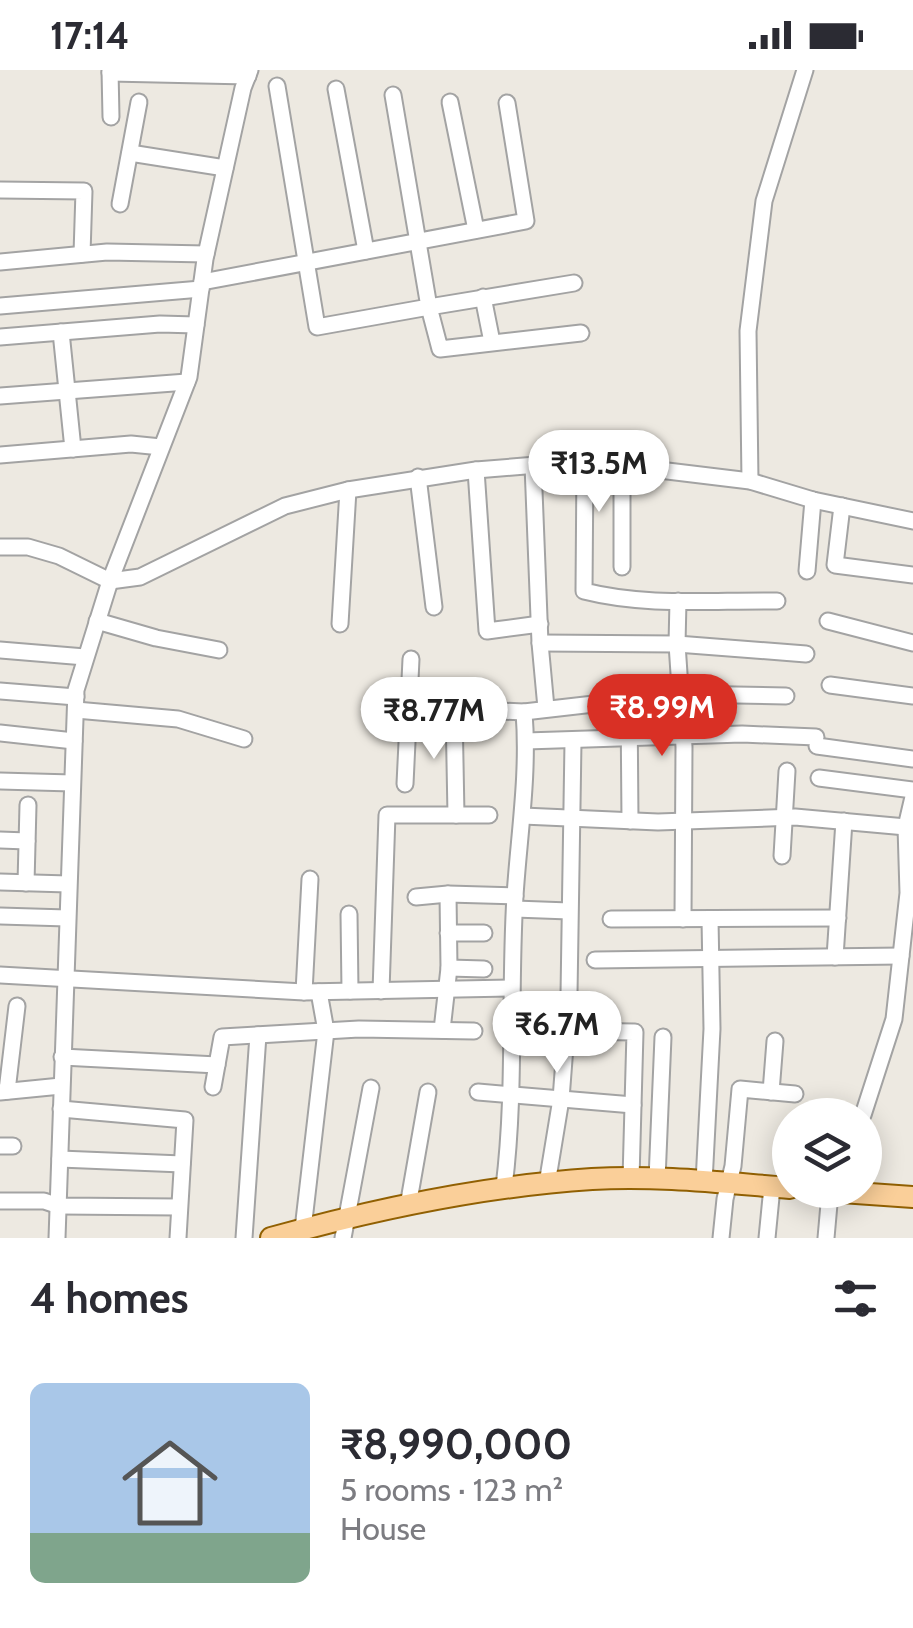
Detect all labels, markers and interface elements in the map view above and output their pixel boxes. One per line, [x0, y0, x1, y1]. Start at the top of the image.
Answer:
text: 17:14 [50, 12, 129, 59]
pin: ₹13.5M [518, 430, 680, 515]
text: ₹13.5M [550, 443, 648, 482]
pin: ₹8.99M [581, 674, 743, 759]
pin: ₹8.77M [353, 677, 515, 762]
text: ₹8.99M [609, 687, 715, 726]
text: ₹8.77M [383, 690, 485, 729]
pin: ₹6.7M [487, 991, 627, 1076]
text: ₹6.7M [515, 1004, 599, 1043]
map controls [772, 1098, 882, 1208]
button: layers [772, 1098, 882, 1208]
icon: filters [828, 1271, 883, 1326]
text: 4 homes [30, 1272, 189, 1324]
text: ₹8,990,000 [340, 1418, 572, 1470]
icon: home [110, 1423, 230, 1543]
text: 5 rooms · 123 m² [340, 1470, 563, 1509]
text: House [340, 1509, 426, 1548]

